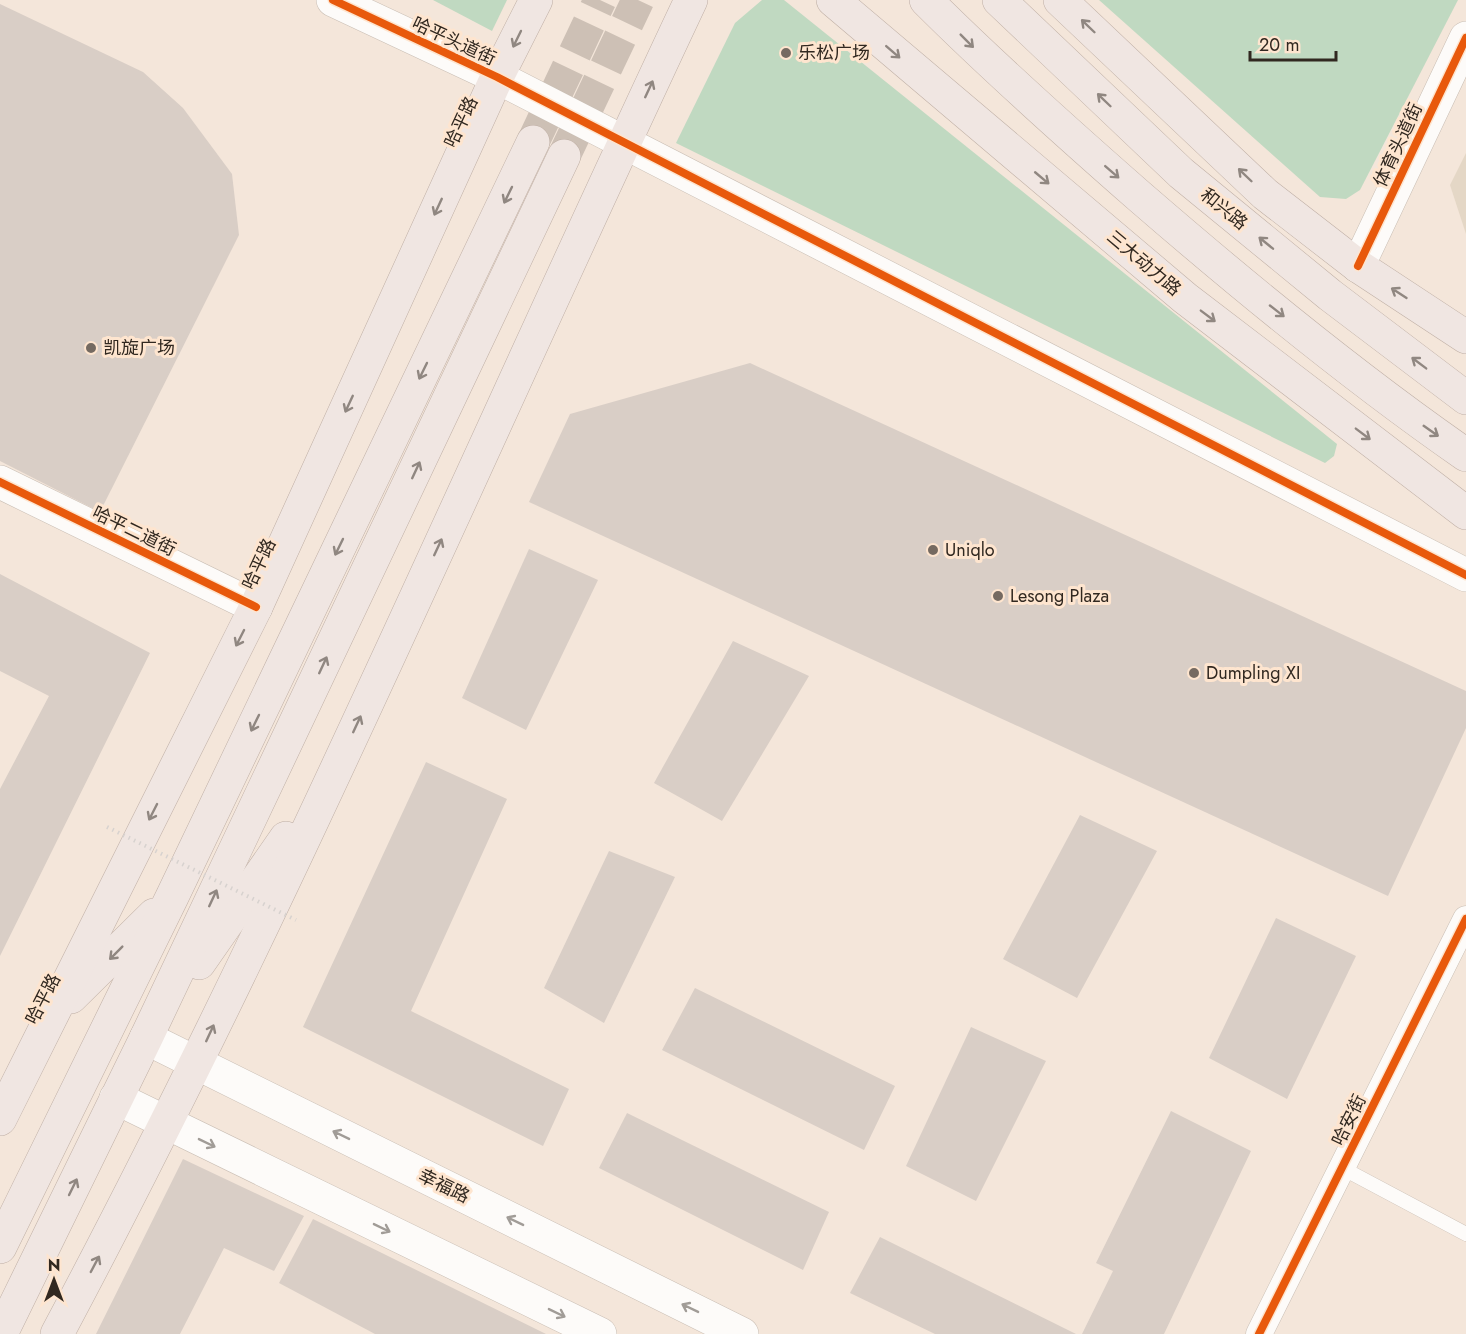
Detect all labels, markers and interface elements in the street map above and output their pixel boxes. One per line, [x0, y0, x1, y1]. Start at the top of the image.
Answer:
street label: 哈平头道街 [408, 10, 500, 72]
one-way arrow [1081, 19, 1096, 34]
scale bar [1250, 24, 1336, 62]
one-way arrow [510, 29, 522, 47]
text: 20 m [1259, 32, 1299, 58]
one-way arrow [960, 34, 974, 49]
place label: 乐松广场 [798, 40, 870, 66]
one-way arrow [885, 45, 900, 59]
marker: 乐松广场 [779, 46, 793, 60]
one-way arrow [643, 81, 655, 99]
street label: 哈平路 [438, 92, 484, 152]
one-way arrow [1096, 93, 1111, 107]
street label: 体育头道街 [1367, 99, 1429, 191]
one-way arrow [1104, 165, 1119, 179]
one-way arrow [1237, 168, 1252, 182]
one-way arrow [1034, 171, 1050, 184]
street label: 和兴路 [1195, 182, 1253, 236]
one-way arrow [501, 186, 513, 204]
one-way arrow [432, 198, 443, 216]
street label: 三大动力路 [1101, 224, 1187, 302]
one-way arrow [1258, 236, 1274, 249]
one-way arrow [1391, 287, 1408, 300]
one-way arrow [1269, 305, 1285, 318]
one-way arrow [1200, 309, 1216, 322]
place label: 凯旋广场 [103, 335, 175, 361]
marker: 凯旋广场 [84, 341, 98, 355]
one-way arrow [1412, 356, 1428, 369]
one-way arrow [417, 361, 429, 379]
one-way arrow [342, 394, 354, 412]
one-way arrow [1422, 425, 1439, 437]
one-way arrow [1355, 428, 1371, 441]
one-way arrow [410, 461, 422, 479]
street label: 哈平二道街 [88, 500, 180, 562]
street label: 哈平路 [236, 534, 282, 594]
one-way arrow [333, 537, 345, 555]
place label: Uniqlo [945, 537, 995, 563]
one-way arrow [434, 538, 445, 556]
marker: Uniqlo [926, 543, 940, 557]
place label: Lesong Plaza [1010, 583, 1109, 609]
marker: Lesong Plaza [991, 589, 1005, 603]
one-way arrow [234, 628, 246, 646]
one-way arrow [318, 656, 330, 674]
place label: Dumpling XI [1206, 660, 1300, 686]
marker: Dumpling XI [1187, 666, 1201, 680]
one-way arrow [249, 713, 261, 731]
one-way arrow [352, 716, 363, 734]
one-way arrow [147, 803, 159, 821]
one-way arrow [207, 890, 219, 908]
one-way arrow [108, 946, 123, 960]
street label: 哈平路 [19, 969, 67, 1029]
one-way arrow [205, 1025, 217, 1043]
street label: 哈安街 [1325, 1090, 1373, 1150]
one-way arrow [332, 1128, 350, 1140]
one-way arrow [197, 1137, 215, 1149]
street label: 幸福路 [414, 1162, 474, 1210]
one-way arrow [68, 1179, 79, 1197]
one-way arrow [507, 1215, 525, 1227]
one-way arrow [373, 1222, 390, 1234]
north arrow [24, 1250, 84, 1310]
text: N [48, 1254, 60, 1277]
one-way arrow [89, 1256, 101, 1273]
one-way arrow [682, 1302, 699, 1314]
one-way arrow [548, 1308, 566, 1320]

